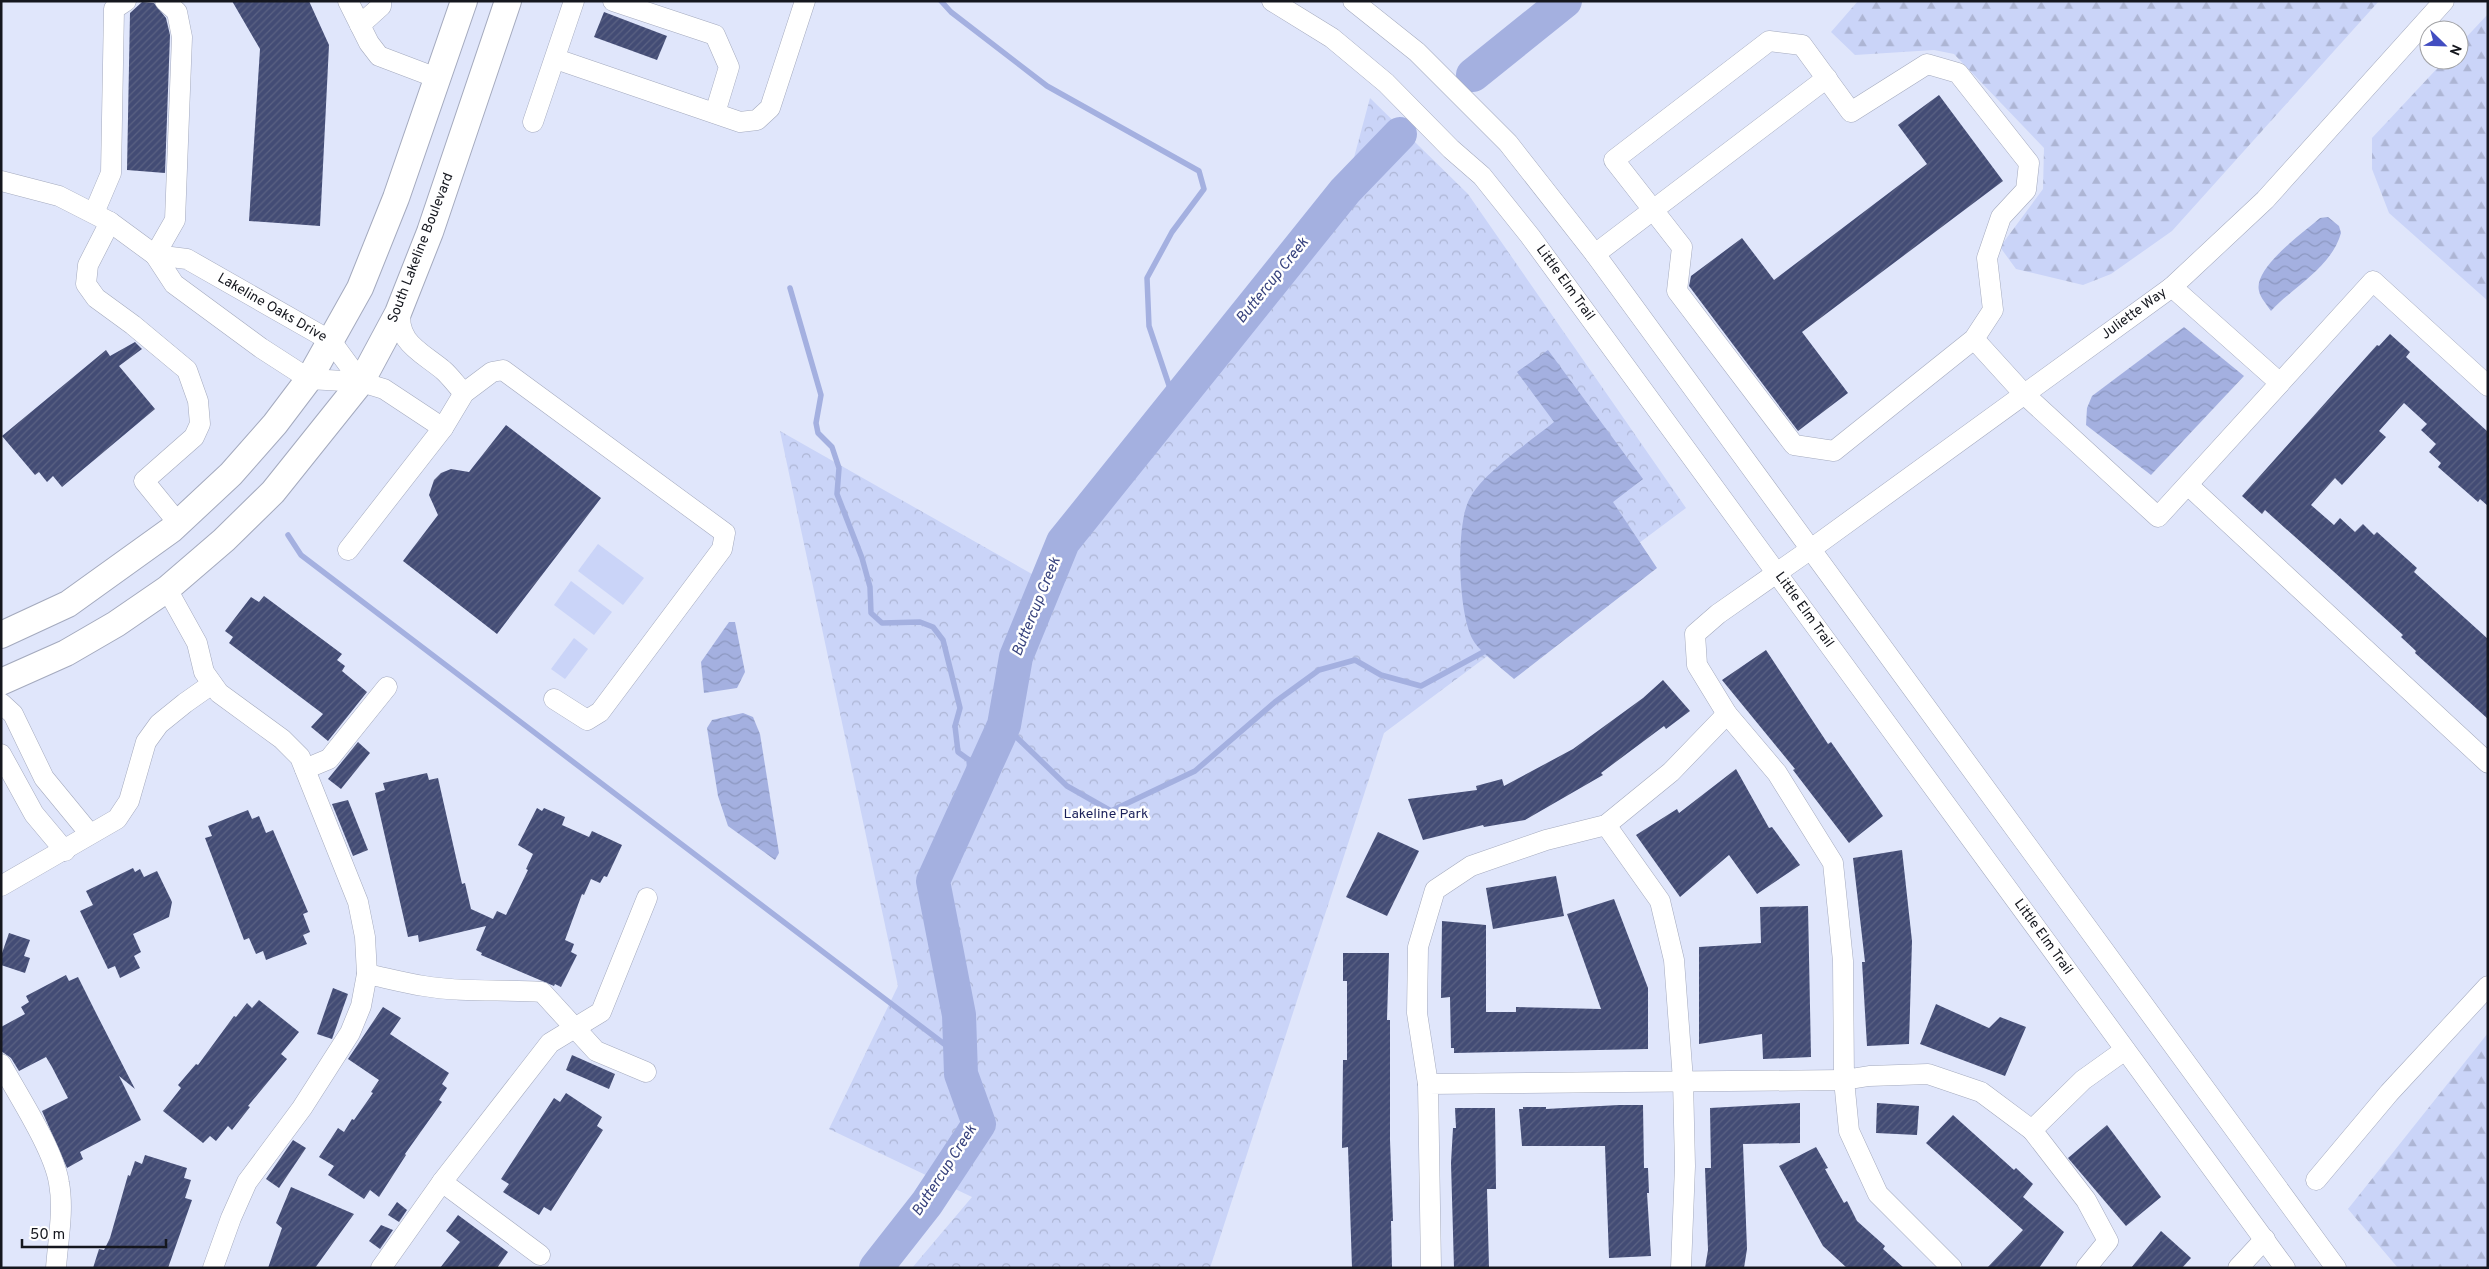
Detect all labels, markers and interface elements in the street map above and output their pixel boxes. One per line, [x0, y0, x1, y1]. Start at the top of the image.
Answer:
north arrow [2419, 20, 2469, 70]
text: N [2445, 42, 2464, 57]
street label: South Lakeline Boulevard [385, 171, 457, 325]
water label: Buttercup Creek [1232, 234, 1314, 328]
street label: Little Elm Trail [1532, 242, 1598, 324]
street label: Lakeline Oaks Drive [214, 270, 330, 346]
street label: Juliette Way [2098, 284, 2170, 344]
water label: Buttercup Creek [1008, 554, 1066, 659]
street label: Little Elm Trail [1771, 569, 1837, 651]
park label: Lakeline Park [1064, 806, 1148, 823]
street label: Little Elm Trail [2010, 896, 2076, 978]
water label: Buttercup Creek [908, 1121, 982, 1220]
scale bar [22, 1216, 166, 1248]
text: 50 m [30, 1226, 65, 1245]

